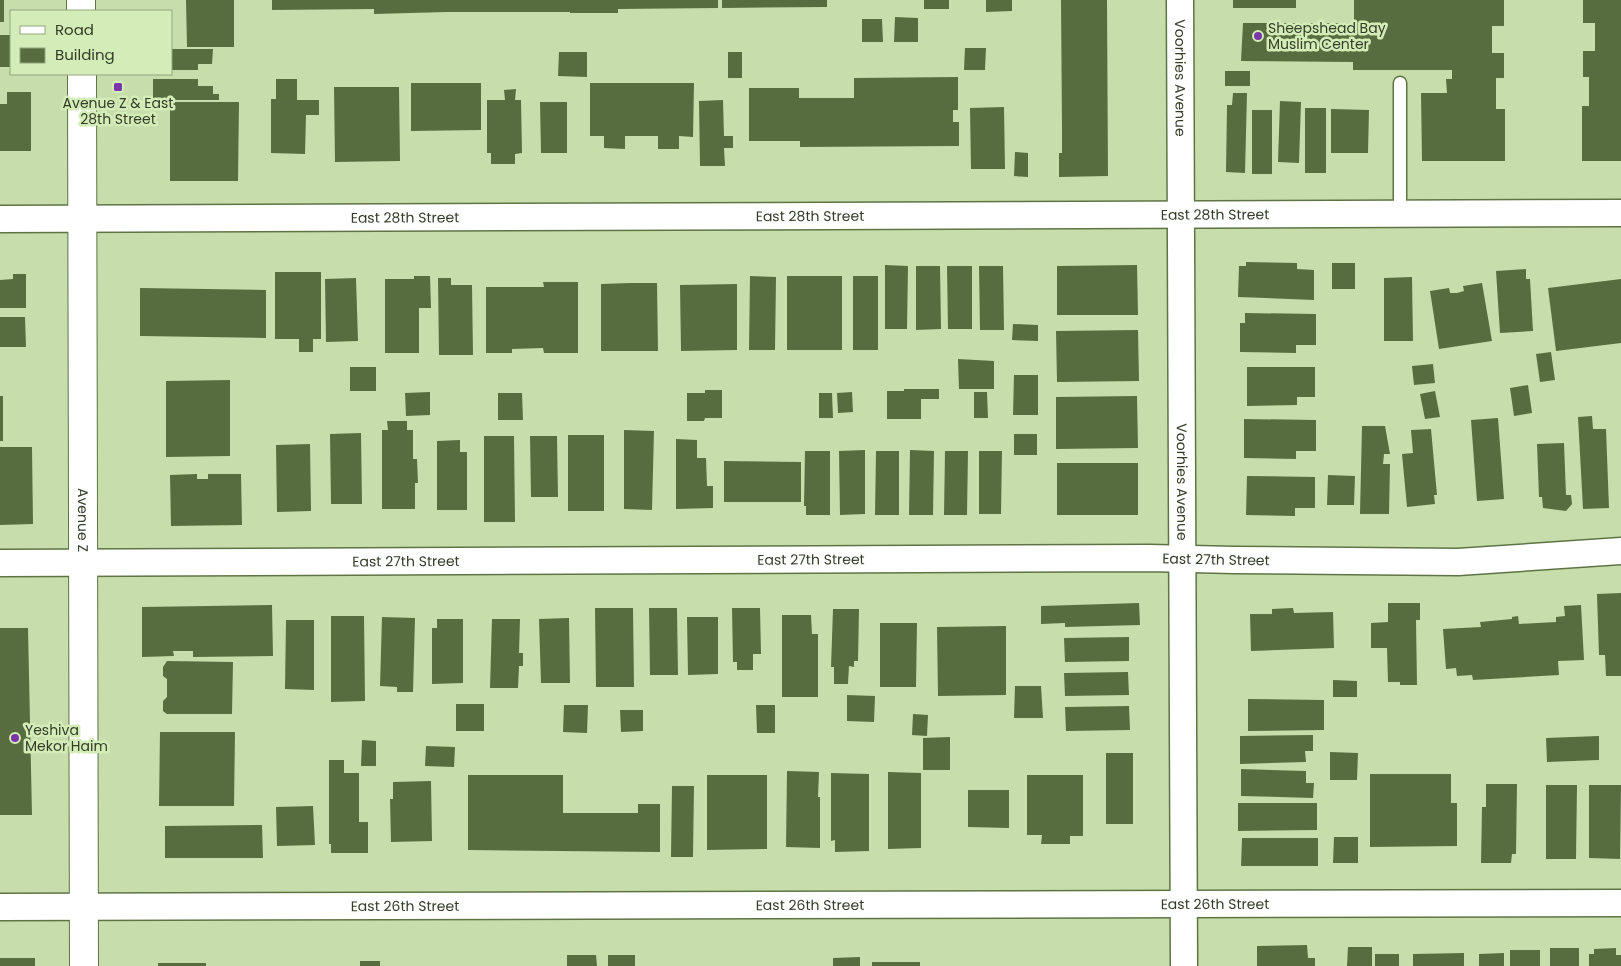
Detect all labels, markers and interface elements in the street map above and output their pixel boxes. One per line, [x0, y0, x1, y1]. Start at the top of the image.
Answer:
legend [10, 10, 172, 75]
place label: Sheepshead Bay Muslim Center [1268, 18, 1386, 54]
text: Road [55, 19, 94, 40]
street label: Voorhies Avenue [1170, 19, 1191, 137]
marker: Sheepshead Bay Muslim Center [1252, 30, 1264, 42]
text: Building [55, 44, 115, 65]
marker: Avenue Z & East 28th Street [112, 81, 124, 93]
place label: Avenue Z & East 28th Street [63, 93, 173, 129]
street label: East 28th Street [1161, 204, 1269, 225]
street label: East 28th Street [756, 206, 864, 226]
street label: East 28th Street [351, 207, 459, 228]
street label: Voorhies Avenue [1172, 423, 1192, 541]
street label: Avenue Z [73, 488, 93, 552]
street label: East 27th Street [1162, 548, 1270, 570]
street label: East 27th Street [757, 549, 865, 570]
street label: East 27th Street [352, 551, 460, 571]
place label: Yeshiva Mekor Haim [25, 720, 108, 756]
marker: Yeshiva Mekor Haim [9, 732, 21, 744]
street label: East 26th Street [1161, 894, 1269, 914]
street label: East 26th Street [756, 895, 864, 915]
street label: East 26th Street [351, 896, 459, 916]

